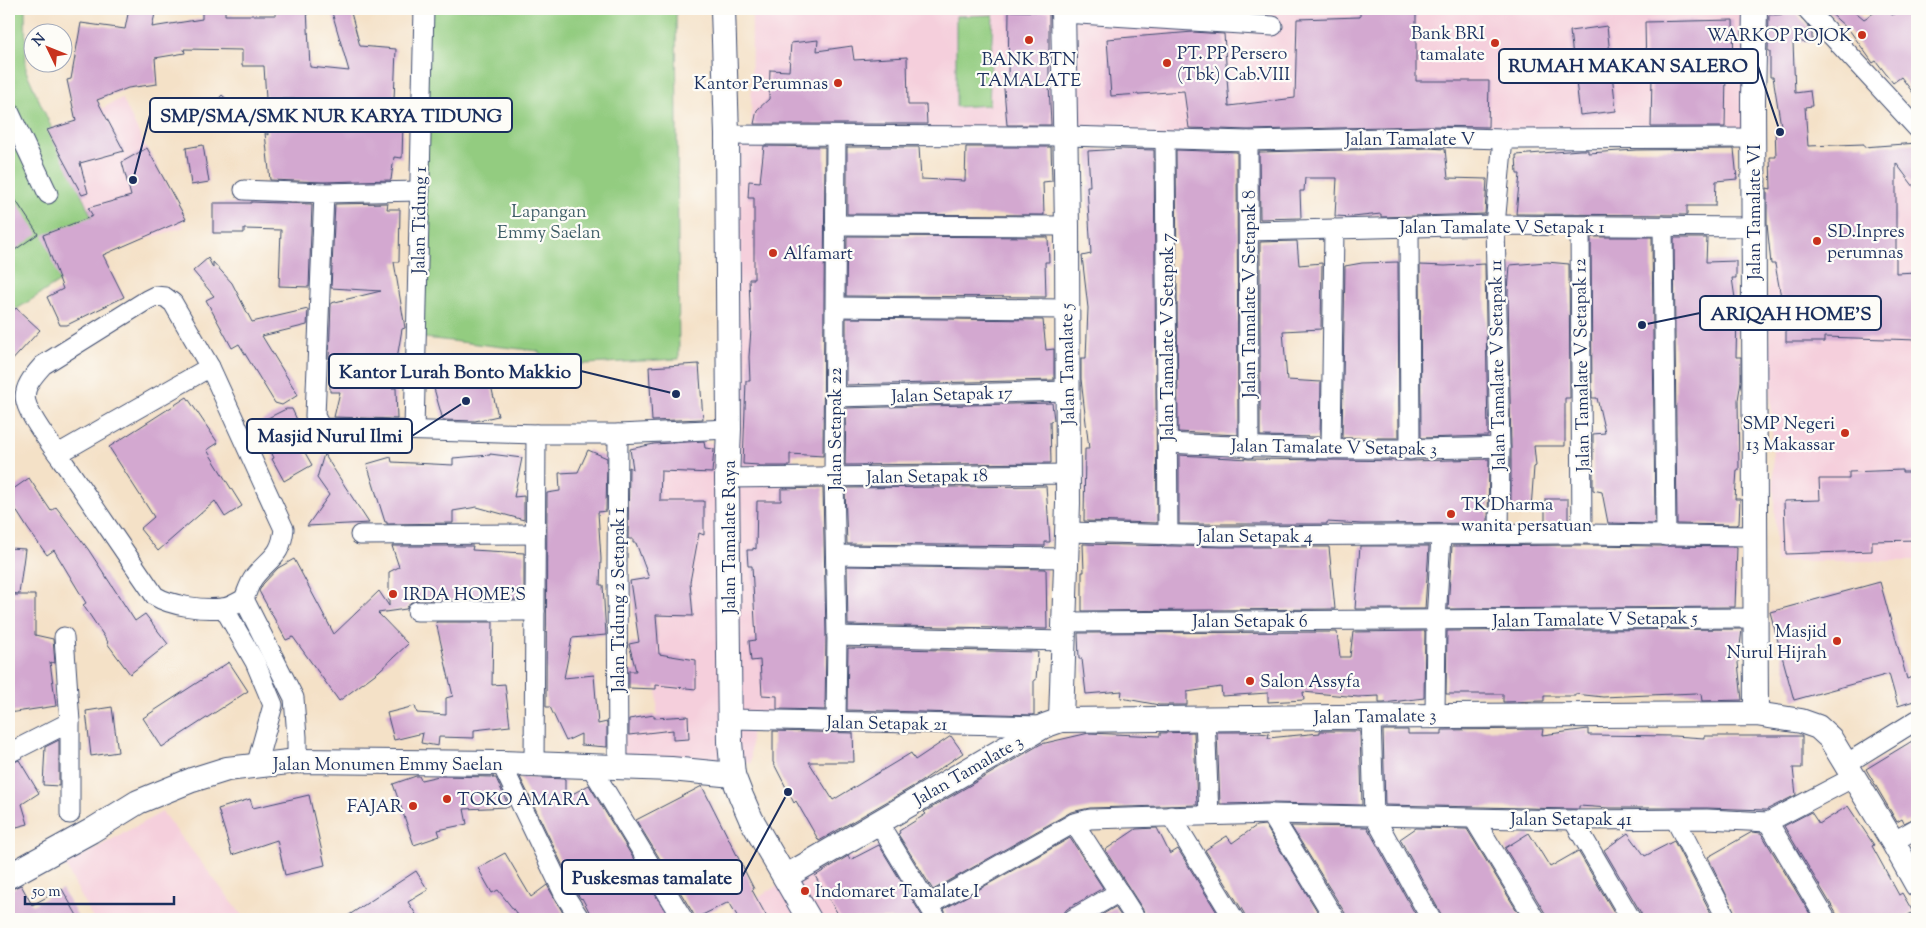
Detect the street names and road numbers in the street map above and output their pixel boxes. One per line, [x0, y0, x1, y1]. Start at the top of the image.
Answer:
street label: Jalan Tamalate V [1344, 128, 1475, 154]
street label: Jalan Tamalate VI [1743, 144, 1769, 281]
street label: Jalan Tidung 1 [407, 166, 435, 275]
street label: Jalan Tamalate V Setapak 8 [1238, 190, 1264, 399]
street label: Jalan Tamalate V Setapak 1 [1398, 216, 1605, 242]
street label: Jalan Tamalate V Setapak 7 [1156, 233, 1182, 442]
street label: Jalan Tamalate V Setapak 12 [1568, 257, 1598, 473]
street label: Jalan Tamalate V Setapak 11 [1484, 259, 1514, 472]
street label: Jalan Tamalate 5 [1055, 303, 1083, 426]
street label: Jalan Setapak 22 [824, 367, 850, 492]
street label: Jalan Setapak 17 [890, 381, 1013, 411]
street label: Jalan Tamalate V Setapak 3 [1230, 434, 1437, 464]
street label: Jalan Tamalate Raya [718, 460, 744, 615]
street label: Jalan Setapak 18 [865, 464, 988, 492]
street label: Jalan Tidung 2 Setapak 1 [607, 507, 633, 694]
street label: Jalan Setapak 4 [1196, 525, 1313, 551]
street label: Jalan Tamalate V Setapak 5 [1491, 606, 1698, 636]
street label: Jalan Setapak 6 [1191, 610, 1308, 636]
street label: Jalan Tamalate 3 [1312, 704, 1437, 732]
street label: Jalan Setapak 21 [825, 711, 948, 739]
street label: Jalan Tamalate 3 [909, 730, 1029, 814]
street label: Jalan Monumen Emmy Saelan [272, 753, 503, 779]
street label: Jalan Setapak 41 [1509, 808, 1632, 834]

